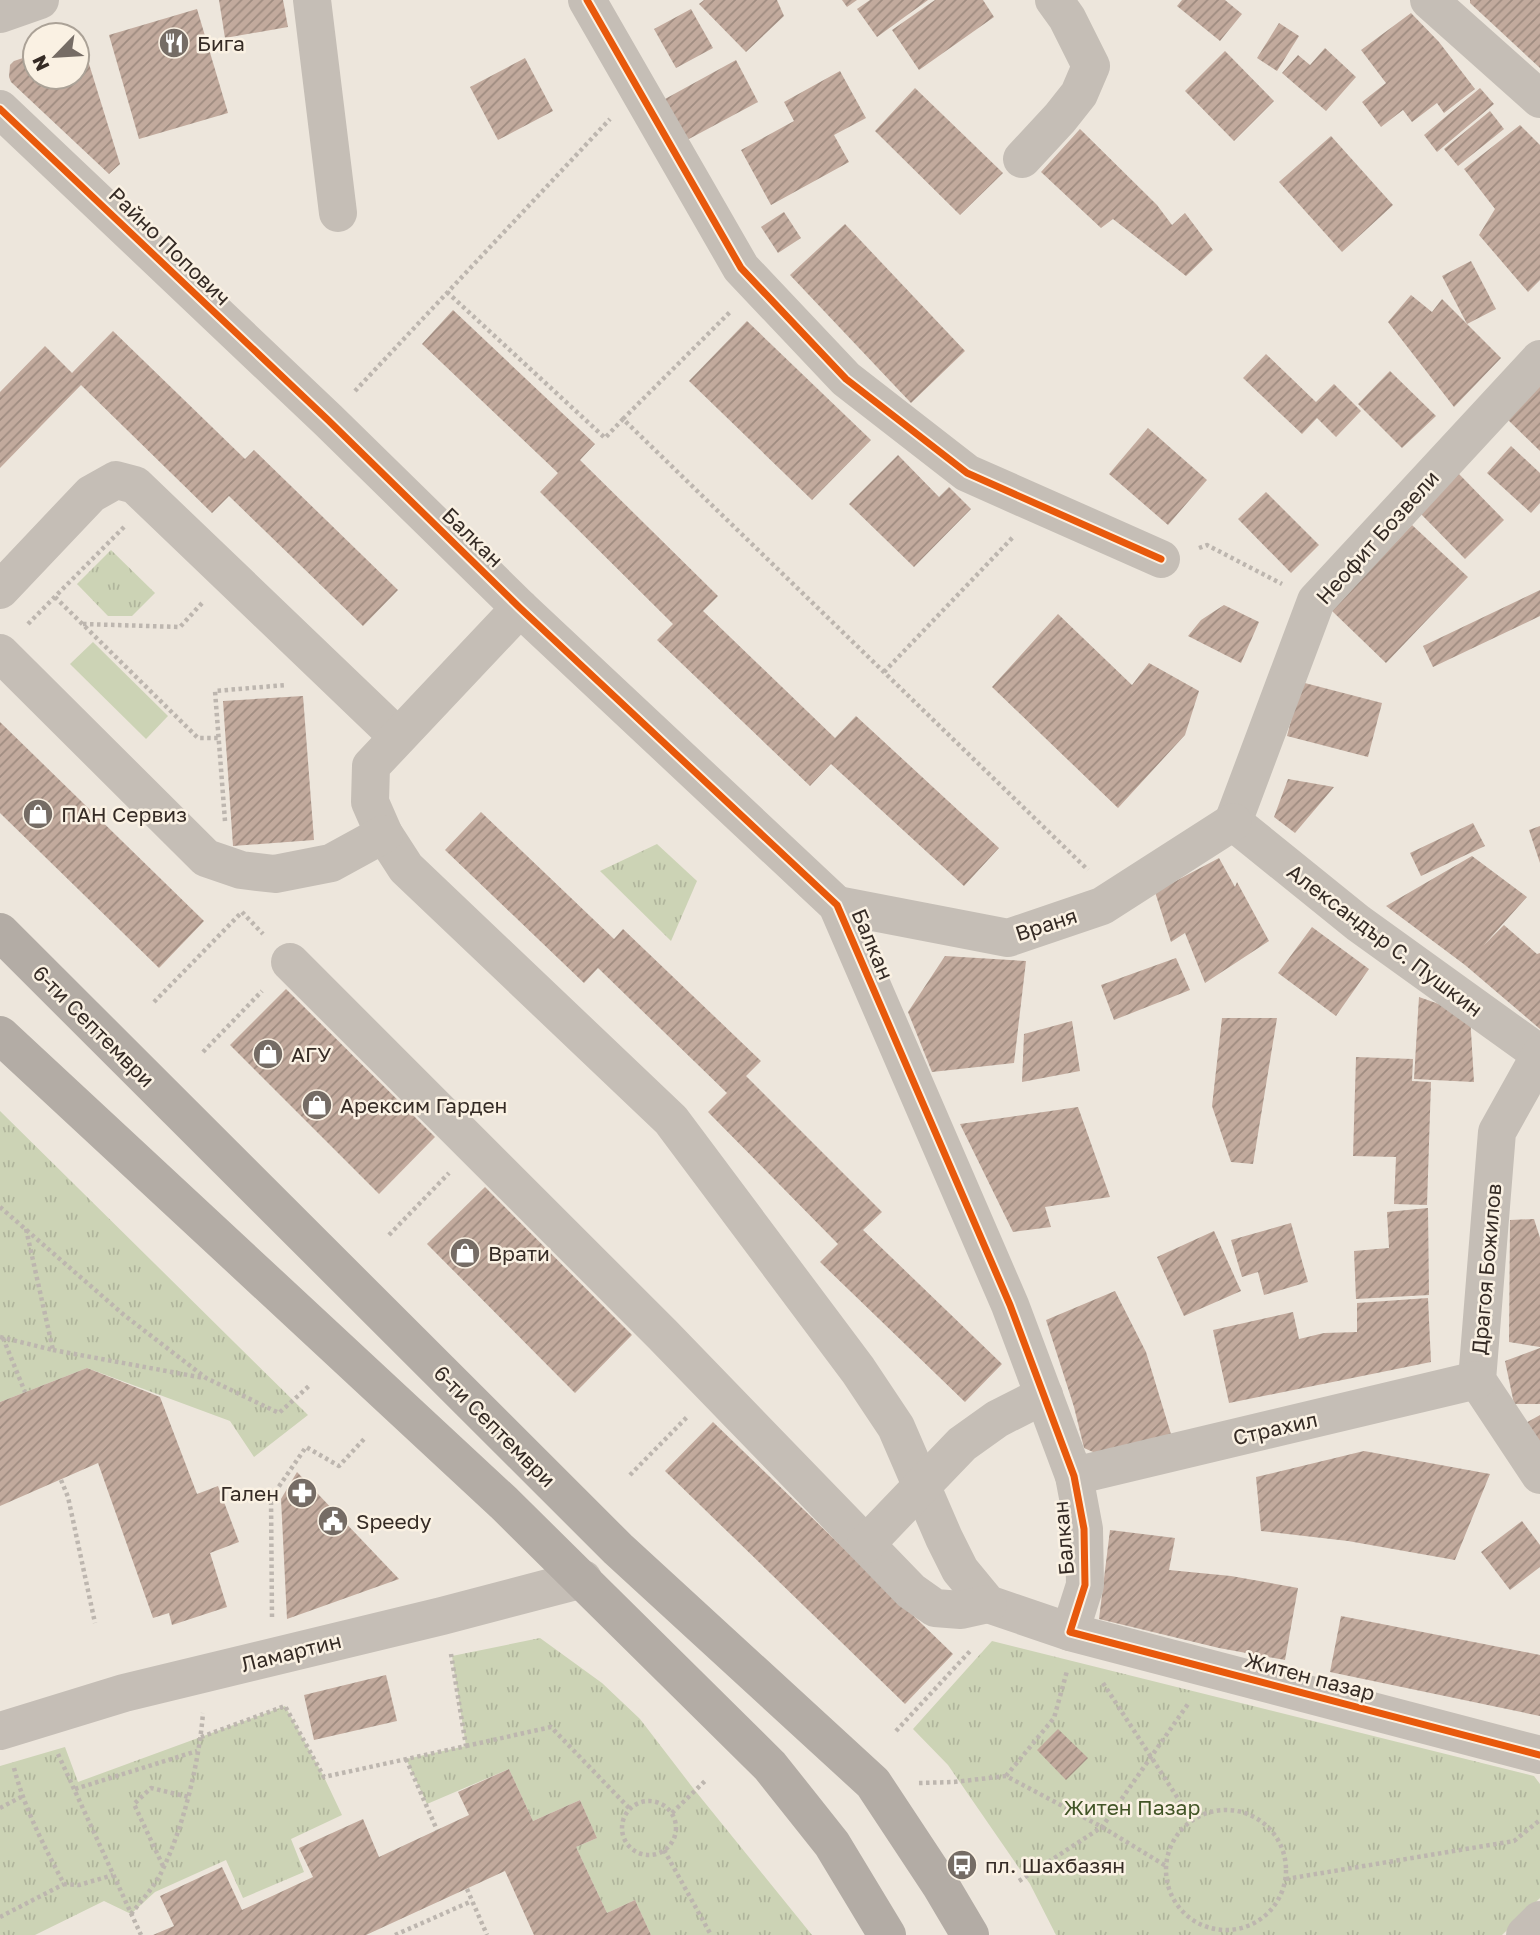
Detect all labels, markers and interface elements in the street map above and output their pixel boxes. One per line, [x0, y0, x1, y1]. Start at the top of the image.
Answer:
north arrow [21, 21, 91, 91]
restaurant icon: Бига [157, 26, 191, 60]
place label: Бига [197, 30, 245, 56]
text: N [27, 52, 54, 75]
street label: Райно Попович [104, 181, 236, 311]
street label: Неофит Бозвели [1310, 465, 1444, 609]
street label: Балкан [437, 502, 509, 572]
shop icon: ПАН Сервиз [21, 797, 55, 831]
place label: ПАН Сервиз [61, 801, 187, 827]
street label: Александър С. Пушкин [1282, 858, 1488, 1022]
street label: Враня [1012, 902, 1080, 946]
street label: Балкан [846, 905, 900, 983]
street label: 6-ти Септември [28, 960, 160, 1092]
shop icon: АГУ [251, 1037, 285, 1071]
place label: АГУ [291, 1041, 331, 1067]
shop icon: Арексим Гарден [300, 1088, 334, 1122]
place label: Арексим Гарден [340, 1092, 507, 1118]
street label: Драгоя Божилов [1466, 1182, 1506, 1356]
shop icon: Врати [448, 1236, 482, 1270]
place label: Врати [488, 1240, 550, 1266]
street label: 6-ти Септември [429, 1360, 561, 1492]
street label: Страхил [1230, 1406, 1320, 1450]
pharmacy icon: Гален [285, 1476, 319, 1510]
place label: Гален [220, 1480, 279, 1506]
street label: Балкан [1047, 1500, 1079, 1576]
public building icon: Speedy [316, 1504, 350, 1538]
place label: Speedy [356, 1508, 432, 1534]
street label: Ламартин [238, 1627, 344, 1677]
street label: Житен пазар [1242, 1646, 1378, 1706]
park label: Житен Пазар [1064, 1794, 1200, 1820]
bus stop icon: пл. Шахбазян [945, 1848, 979, 1882]
place label: пл. Шахбазян [985, 1852, 1125, 1878]

